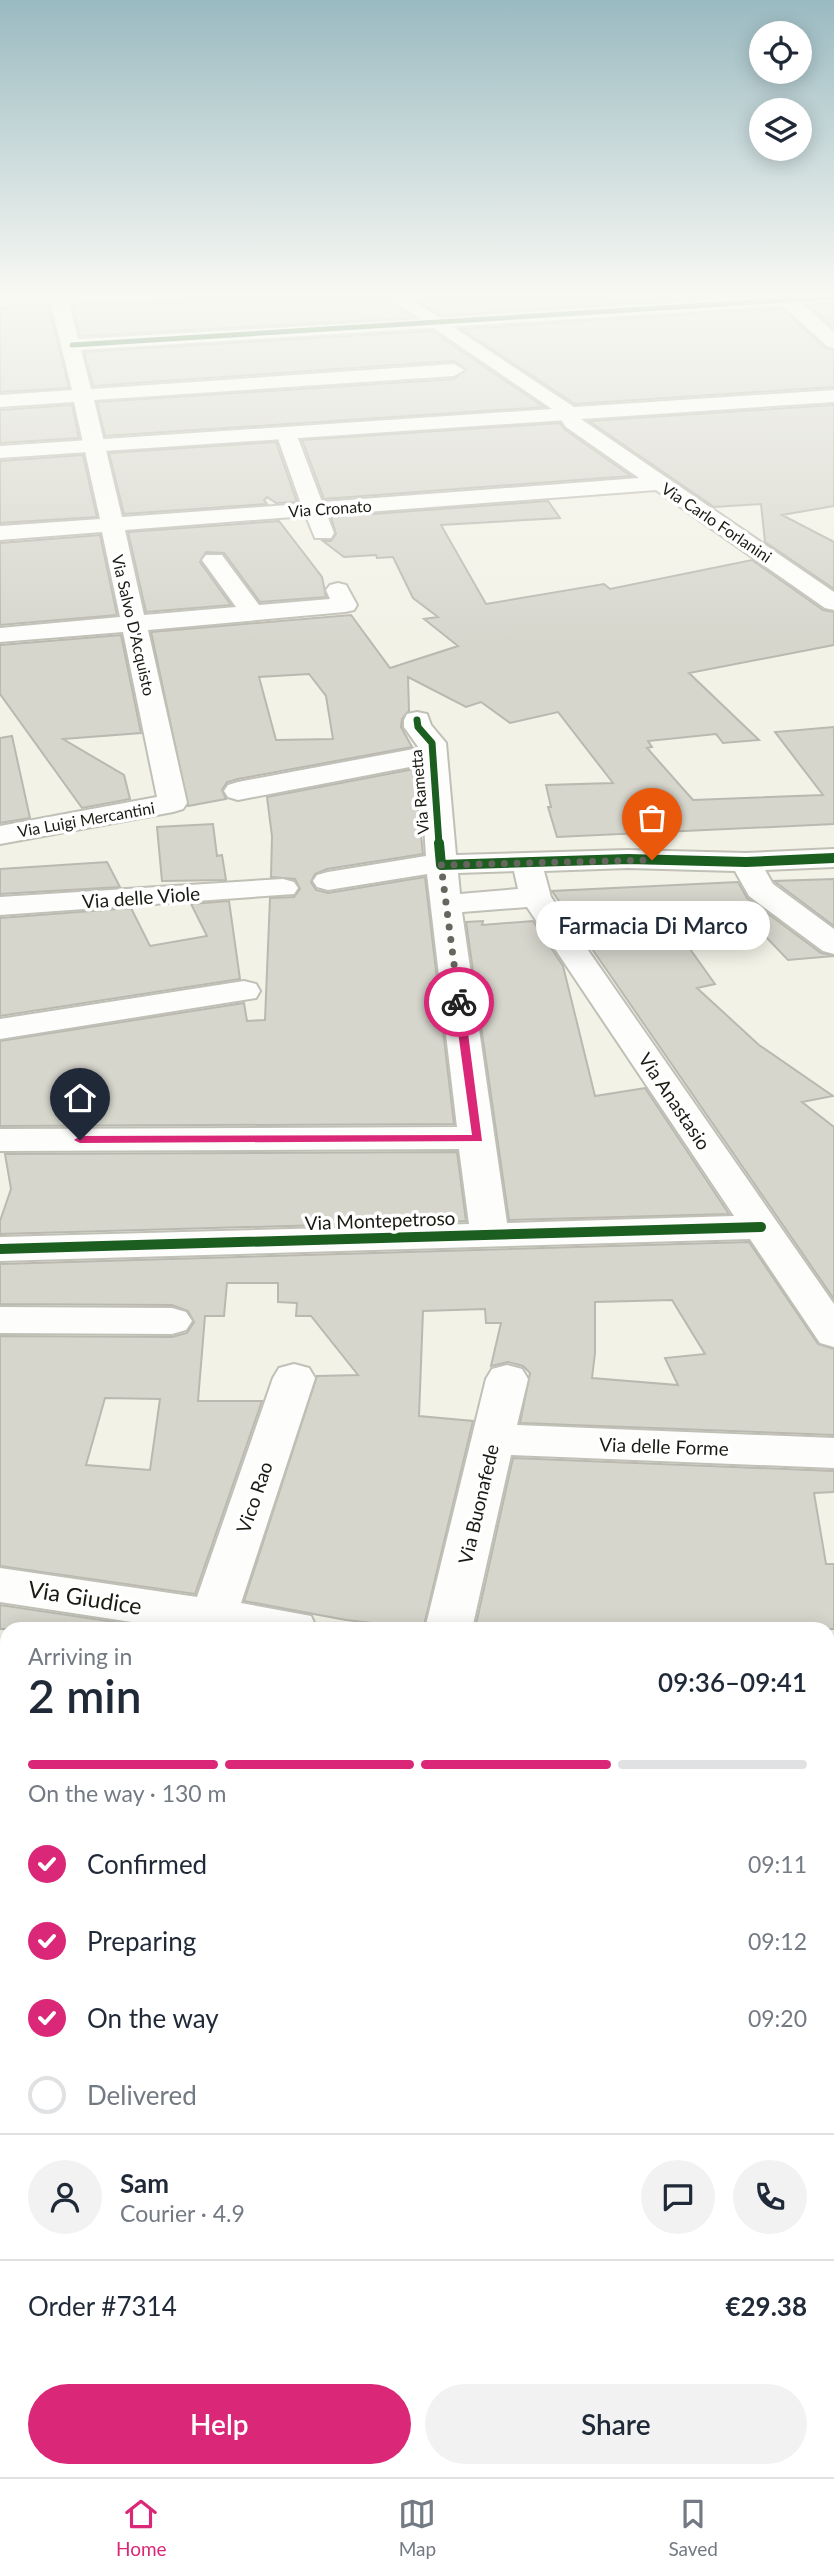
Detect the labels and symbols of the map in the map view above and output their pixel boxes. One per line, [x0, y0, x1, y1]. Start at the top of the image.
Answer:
street label: Via Carlo Forlanini [658, 478, 776, 566]
street label: Via Cronato [288, 496, 372, 520]
street label: Via Salvo D'Acquisto [109, 553, 159, 697]
street label: Via Rametta [406, 749, 432, 835]
pin [622, 788, 682, 860]
street label: Via Luigi Mercantini [16, 798, 156, 840]
street label: Via delle Viole [81, 881, 201, 913]
callout: Farmacia Di Marco [535, 902, 769, 951]
courier [424, 967, 494, 1037]
street label: Via Anastasio [634, 1048, 716, 1154]
pin [50, 1068, 110, 1140]
street label: Via Montepetroso [304, 1206, 456, 1234]
street label: Via delle Forme [599, 1432, 729, 1460]
street label: Via Buonafede [453, 1442, 503, 1566]
street label: Vico Rao [231, 1458, 277, 1536]
street label: Via Giudice [26, 1574, 144, 1620]

